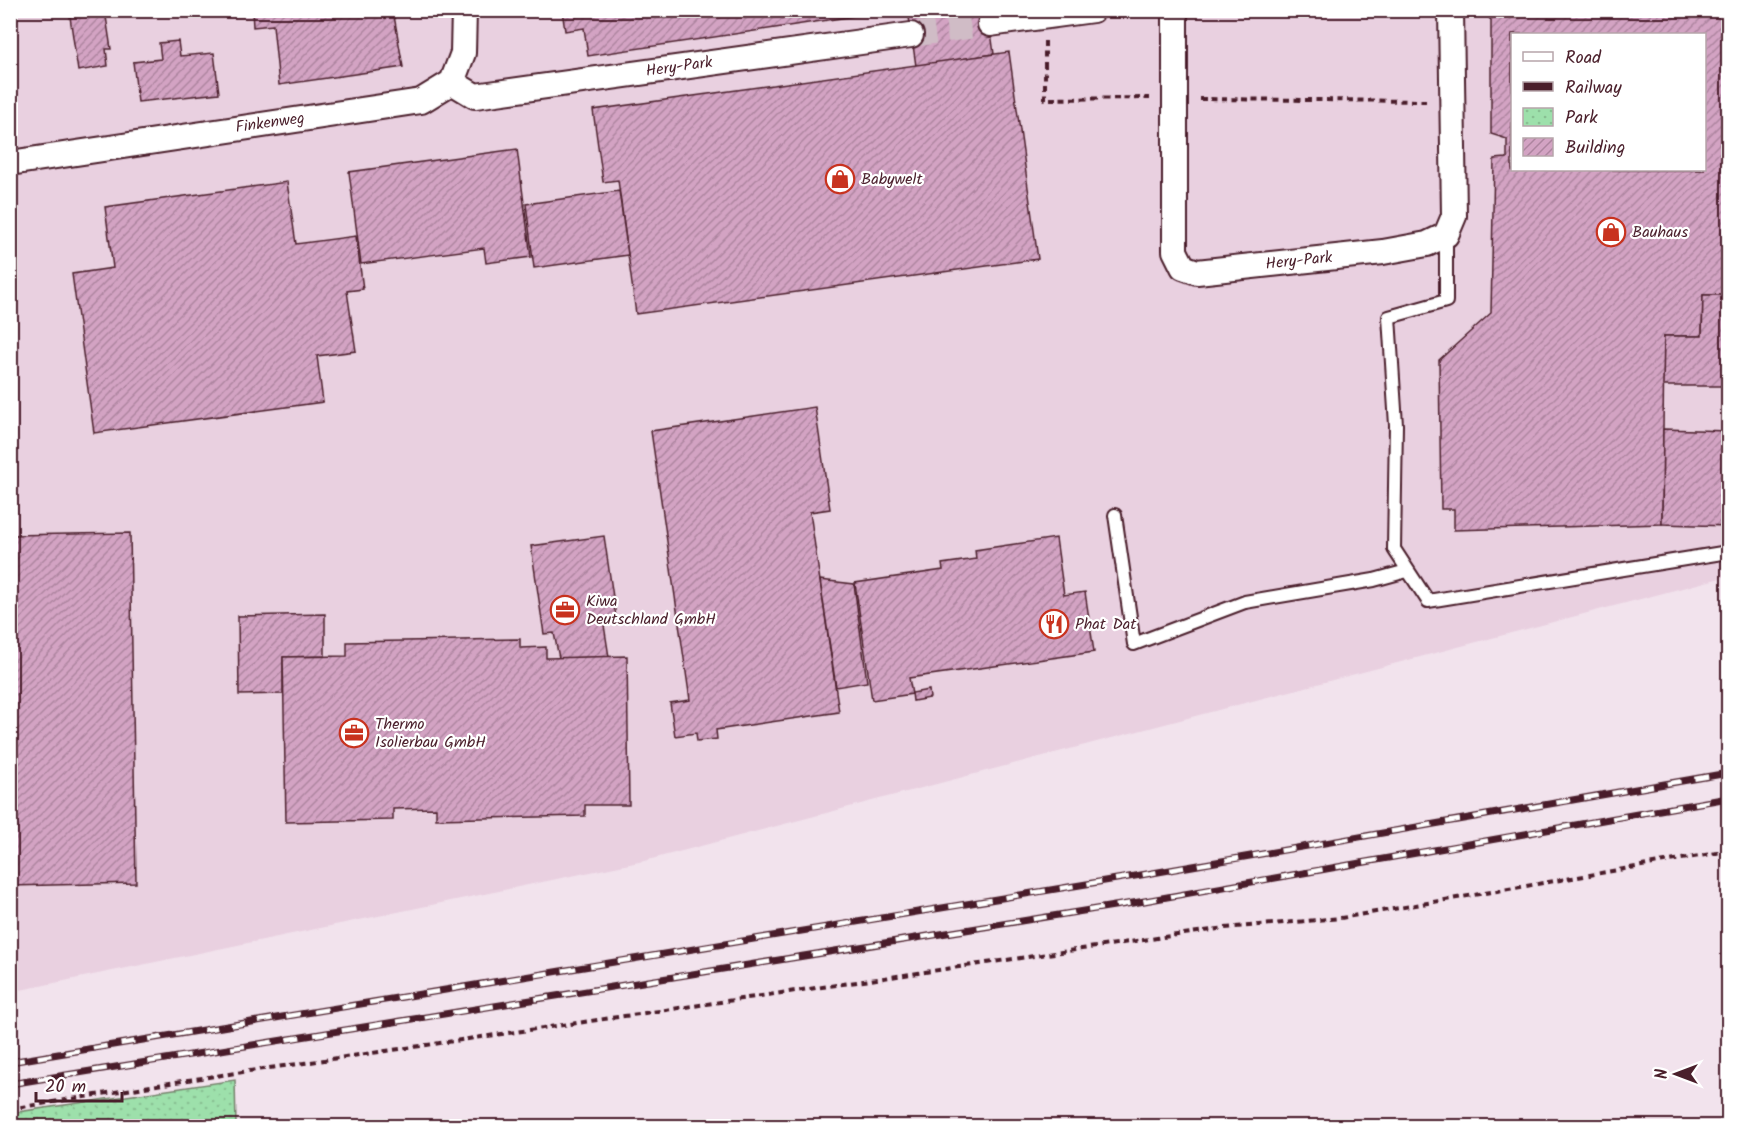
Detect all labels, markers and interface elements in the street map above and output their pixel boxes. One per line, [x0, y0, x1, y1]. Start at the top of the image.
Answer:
legend [1511, 33, 1706, 171]
text: Road [1565, 44, 1602, 73]
street label: Hery-Park [644, 50, 714, 84]
text: Railway [1565, 74, 1622, 103]
text: Park [1565, 104, 1598, 133]
street label: Finkenweg [234, 106, 306, 140]
text: Building [1565, 134, 1625, 163]
shop icon: Babywelt [824, 163, 856, 195]
place label: Babywelt [861, 167, 923, 192]
shop icon: Bauhaus [1595, 216, 1627, 248]
place label: Bauhaus [1632, 220, 1688, 245]
street label: Hery-Park [1264, 245, 1334, 277]
place label: Kiwa Deutschland GmbH [586, 589, 716, 632]
office icon: Kiwa Deutschland GmbH [549, 594, 581, 626]
restaurant icon: Phat Dat [1038, 608, 1070, 640]
place label: Phat Dat [1075, 612, 1137, 637]
place label: Thermo Isolierbau GmbH [375, 712, 486, 755]
office icon: Thermo Isolierbau GmbH [338, 717, 370, 749]
north arrow [1646, 1044, 1706, 1104]
scale bar [36, 1065, 122, 1103]
text: N [1650, 1069, 1675, 1079]
text: 20 m [45, 1073, 86, 1102]

